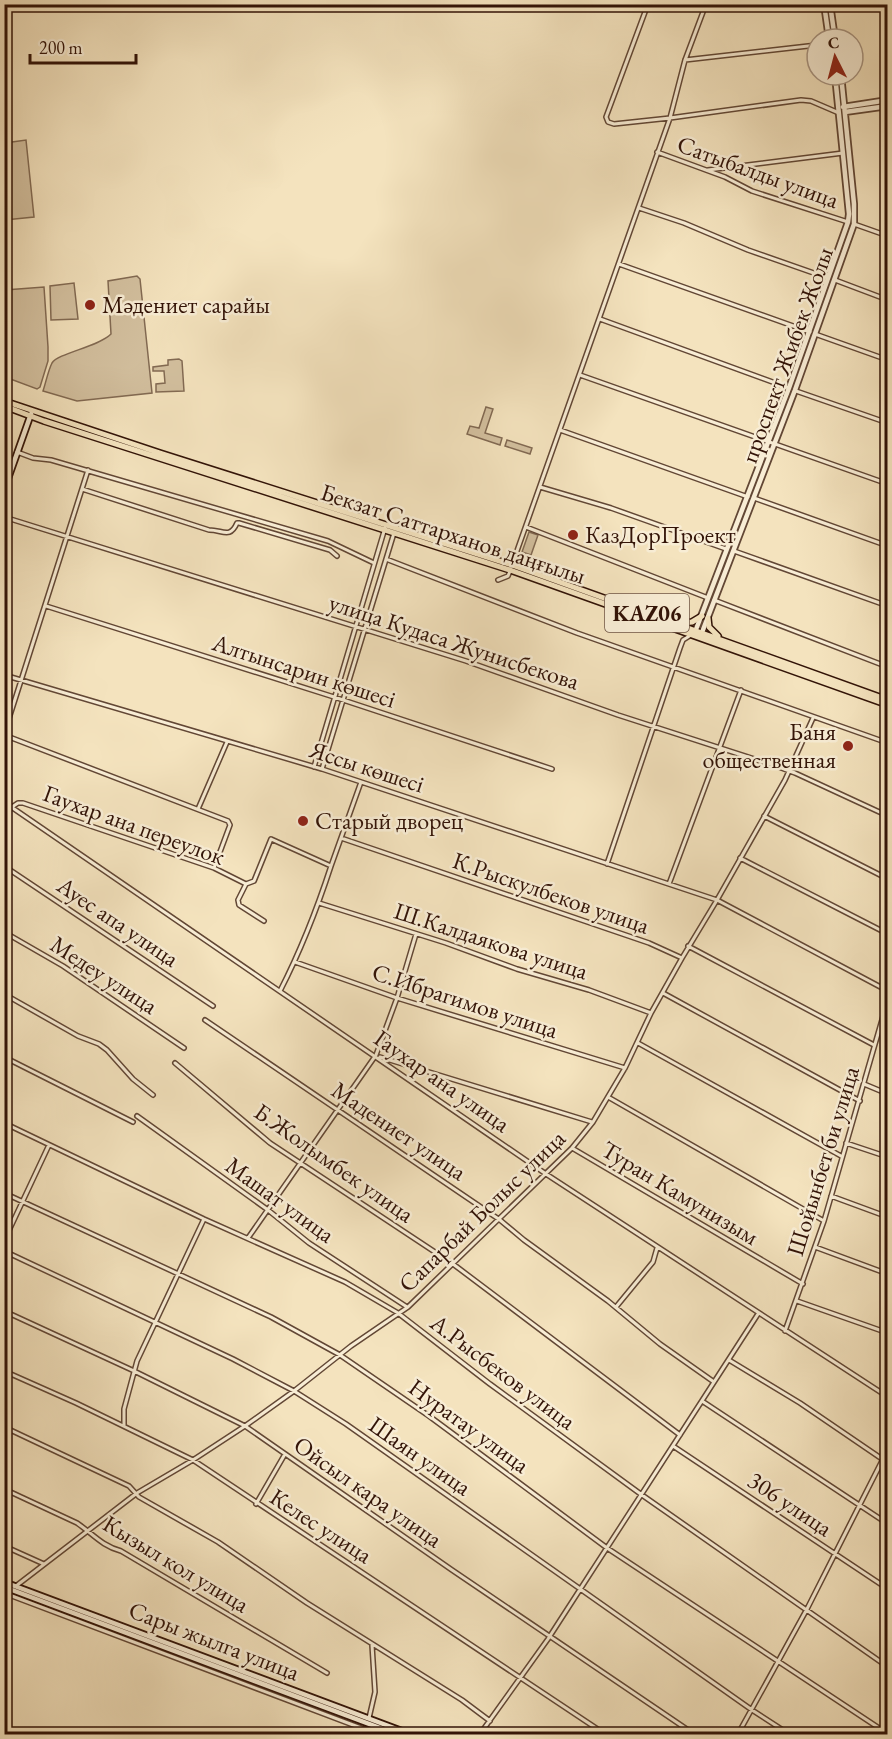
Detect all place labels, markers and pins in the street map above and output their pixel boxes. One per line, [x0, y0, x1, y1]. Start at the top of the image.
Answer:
place label: Мәдениет сарайы [102, 289, 270, 320]
marker: Мәдениет сарайы [83, 298, 97, 312]
place label: КазДорПроект [585, 519, 736, 550]
marker: КазДорПроект [566, 528, 580, 542]
place label: Баня общественная [703, 716, 836, 775]
marker: Баня общественная [841, 739, 855, 753]
place label: Старый дворец [315, 805, 464, 836]
marker: Старый дворец [296, 814, 310, 828]

